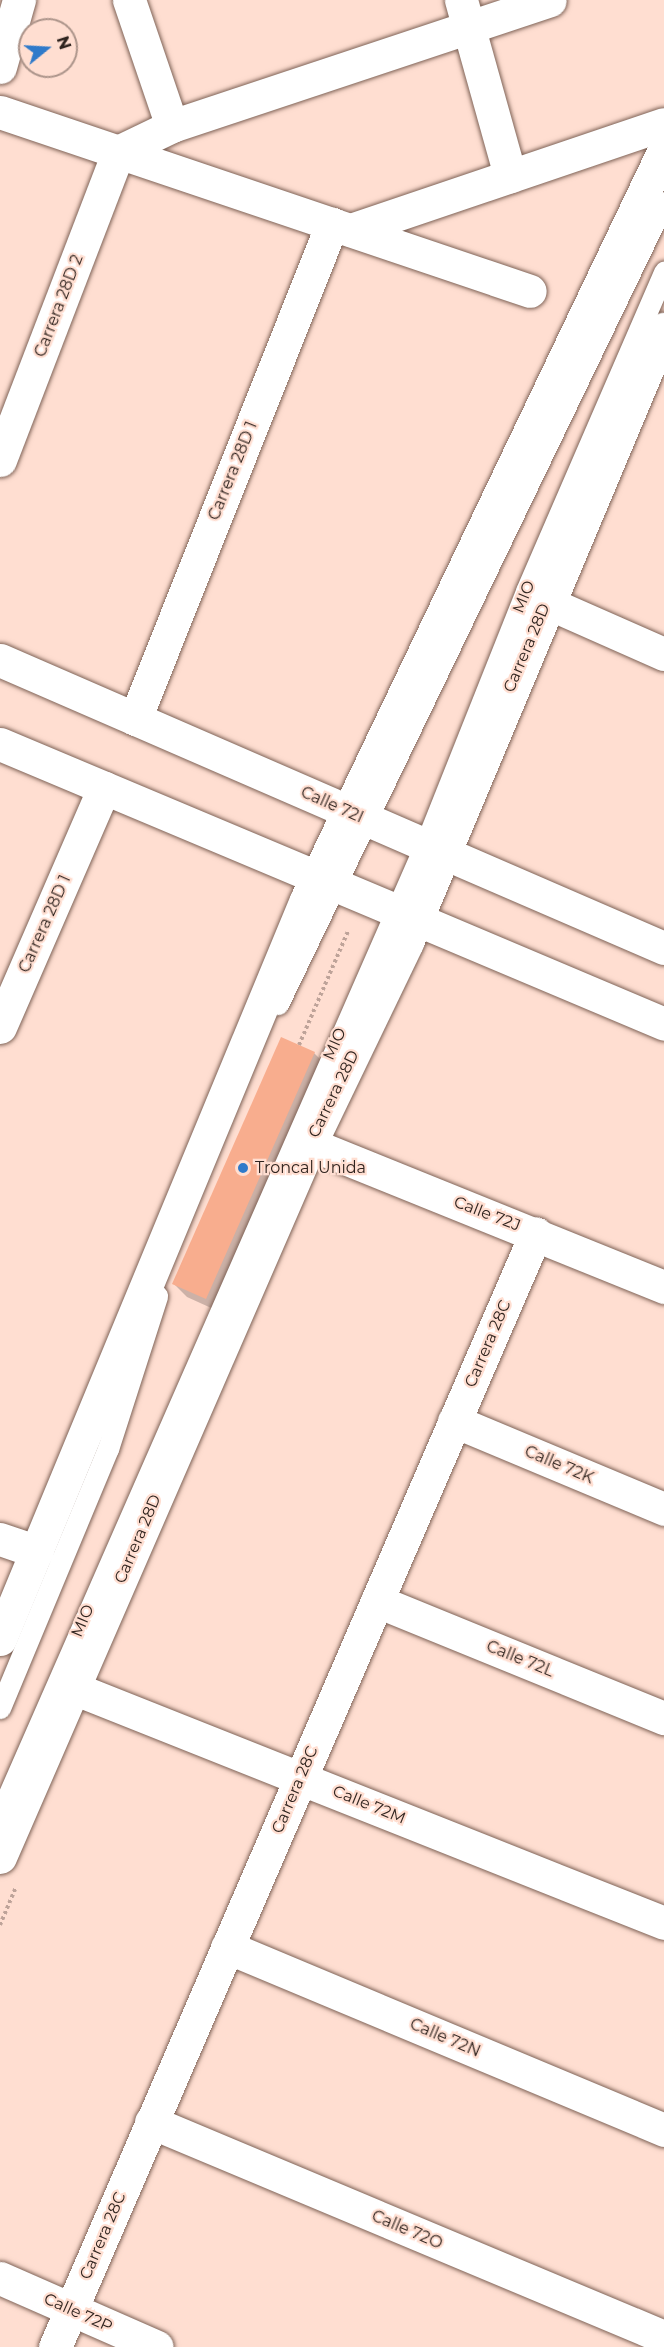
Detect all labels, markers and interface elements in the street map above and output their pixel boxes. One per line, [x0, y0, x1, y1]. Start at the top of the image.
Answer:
north arrow [18, 18, 78, 78]
text: N [53, 34, 75, 52]
street label: Carrera 28D 2 [31, 252, 87, 360]
street label: Carrera 28D 1 [204, 419, 262, 523]
street label: MIO [509, 578, 539, 616]
street label: Carrera 28D [500, 601, 554, 695]
street label: Calle 72I [298, 783, 366, 827]
street label: Carrera 28D 1 [15, 872, 75, 976]
street label: MIO [319, 1025, 351, 1063]
street label: Carrera 28D [305, 1047, 363, 1141]
place label: Troncal Unida [255, 1158, 366, 1178]
marker: Troncal Unida [236, 1161, 250, 1175]
street label: Calle 72J [451, 1193, 523, 1235]
street label: Carrera 28C [461, 1298, 515, 1390]
street label: Calle 72K [522, 1442, 596, 1488]
street label: Carrera 28D [111, 1492, 165, 1586]
street label: MIO [68, 1602, 98, 1640]
street label: Calle 72L [483, 1637, 557, 1681]
street label: Carrera 28C [268, 1744, 322, 1836]
street label: Calle 72M [330, 1782, 408, 1828]
street label: Calle 72N [407, 2015, 483, 2061]
street label: Carrera 28C [76, 2190, 130, 2282]
street label: Calle 72O [369, 2206, 445, 2254]
street label: Calle 72P [41, 2289, 115, 2337]

